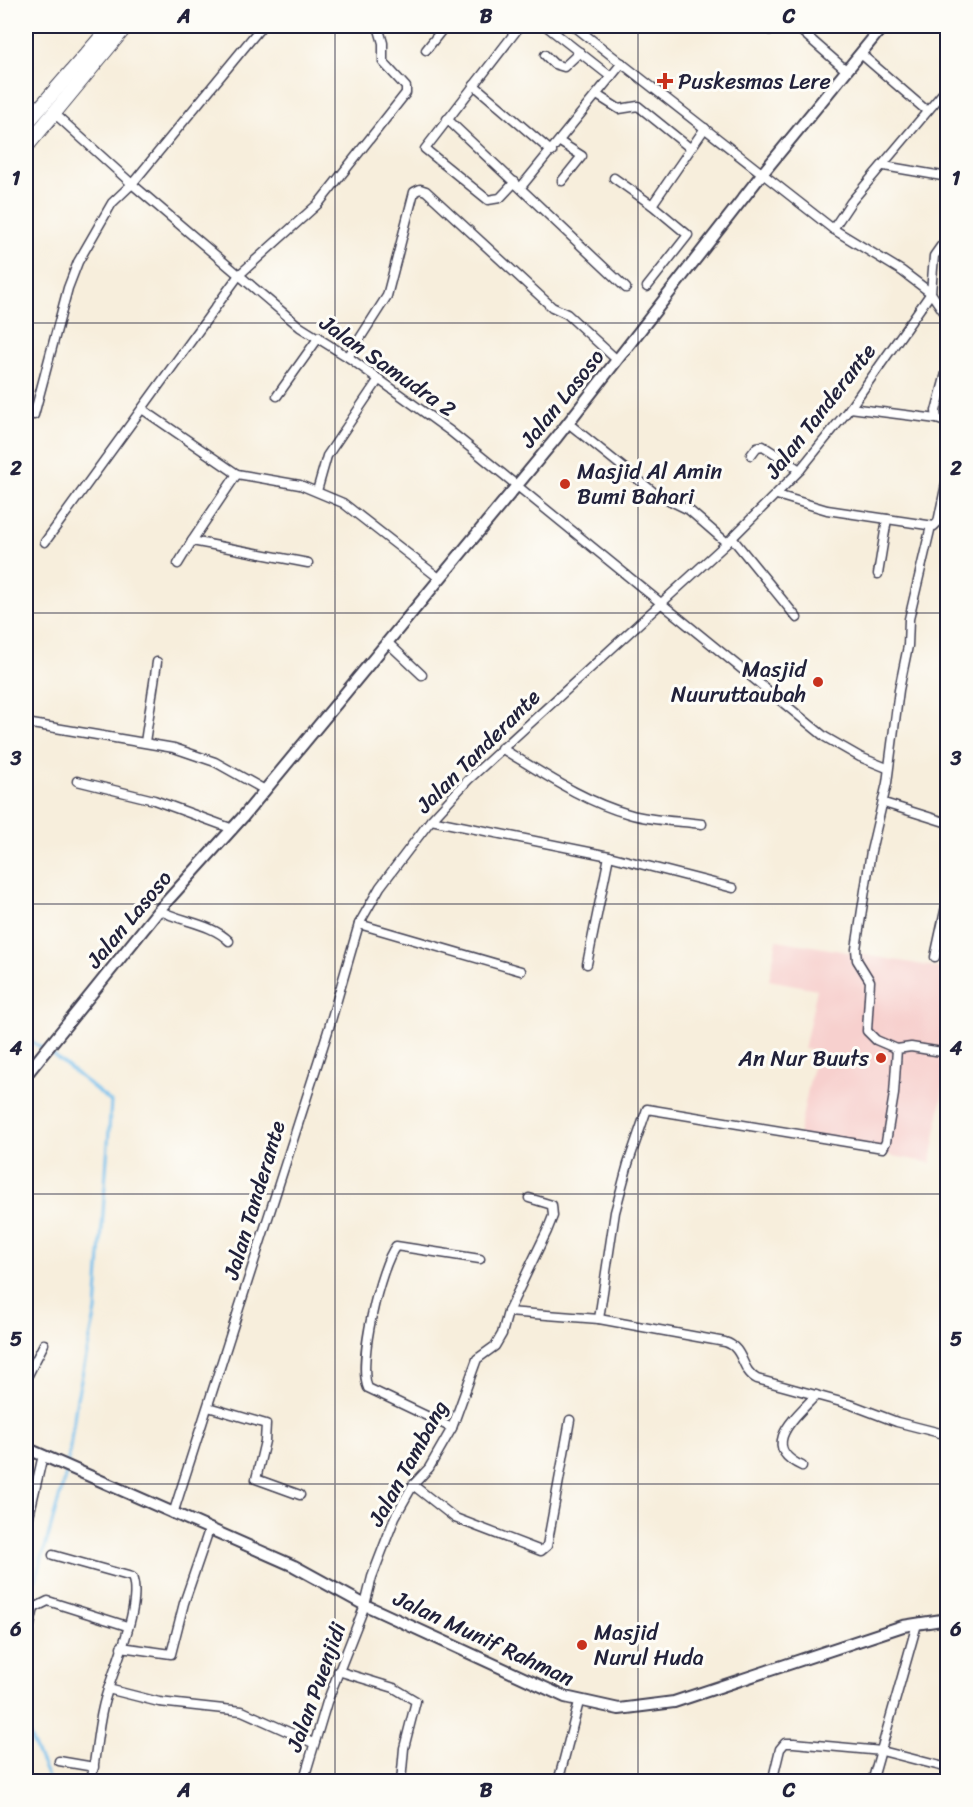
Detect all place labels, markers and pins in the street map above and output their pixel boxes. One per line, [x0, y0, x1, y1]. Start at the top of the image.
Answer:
place label: Puskesmas Lere [678, 62, 831, 101]
marker: Puskesmas Lere [656, 72, 674, 90]
place label: Masjid Al Amin Bumi Bahari [577, 452, 722, 516]
marker: Masjid Al Amin Bumi Bahari [558, 477, 572, 491]
place label: Masjid Nuuruttaubah [671, 650, 807, 714]
marker: Masjid Nuuruttaubah [811, 675, 825, 689]
place label: An Nur Buuts [738, 1039, 870, 1078]
marker: An Nur Buuts [874, 1051, 888, 1065]
place label: Masjid Nurul Huda [594, 1613, 704, 1677]
marker: Masjid Nurul Huda [575, 1638, 589, 1652]

